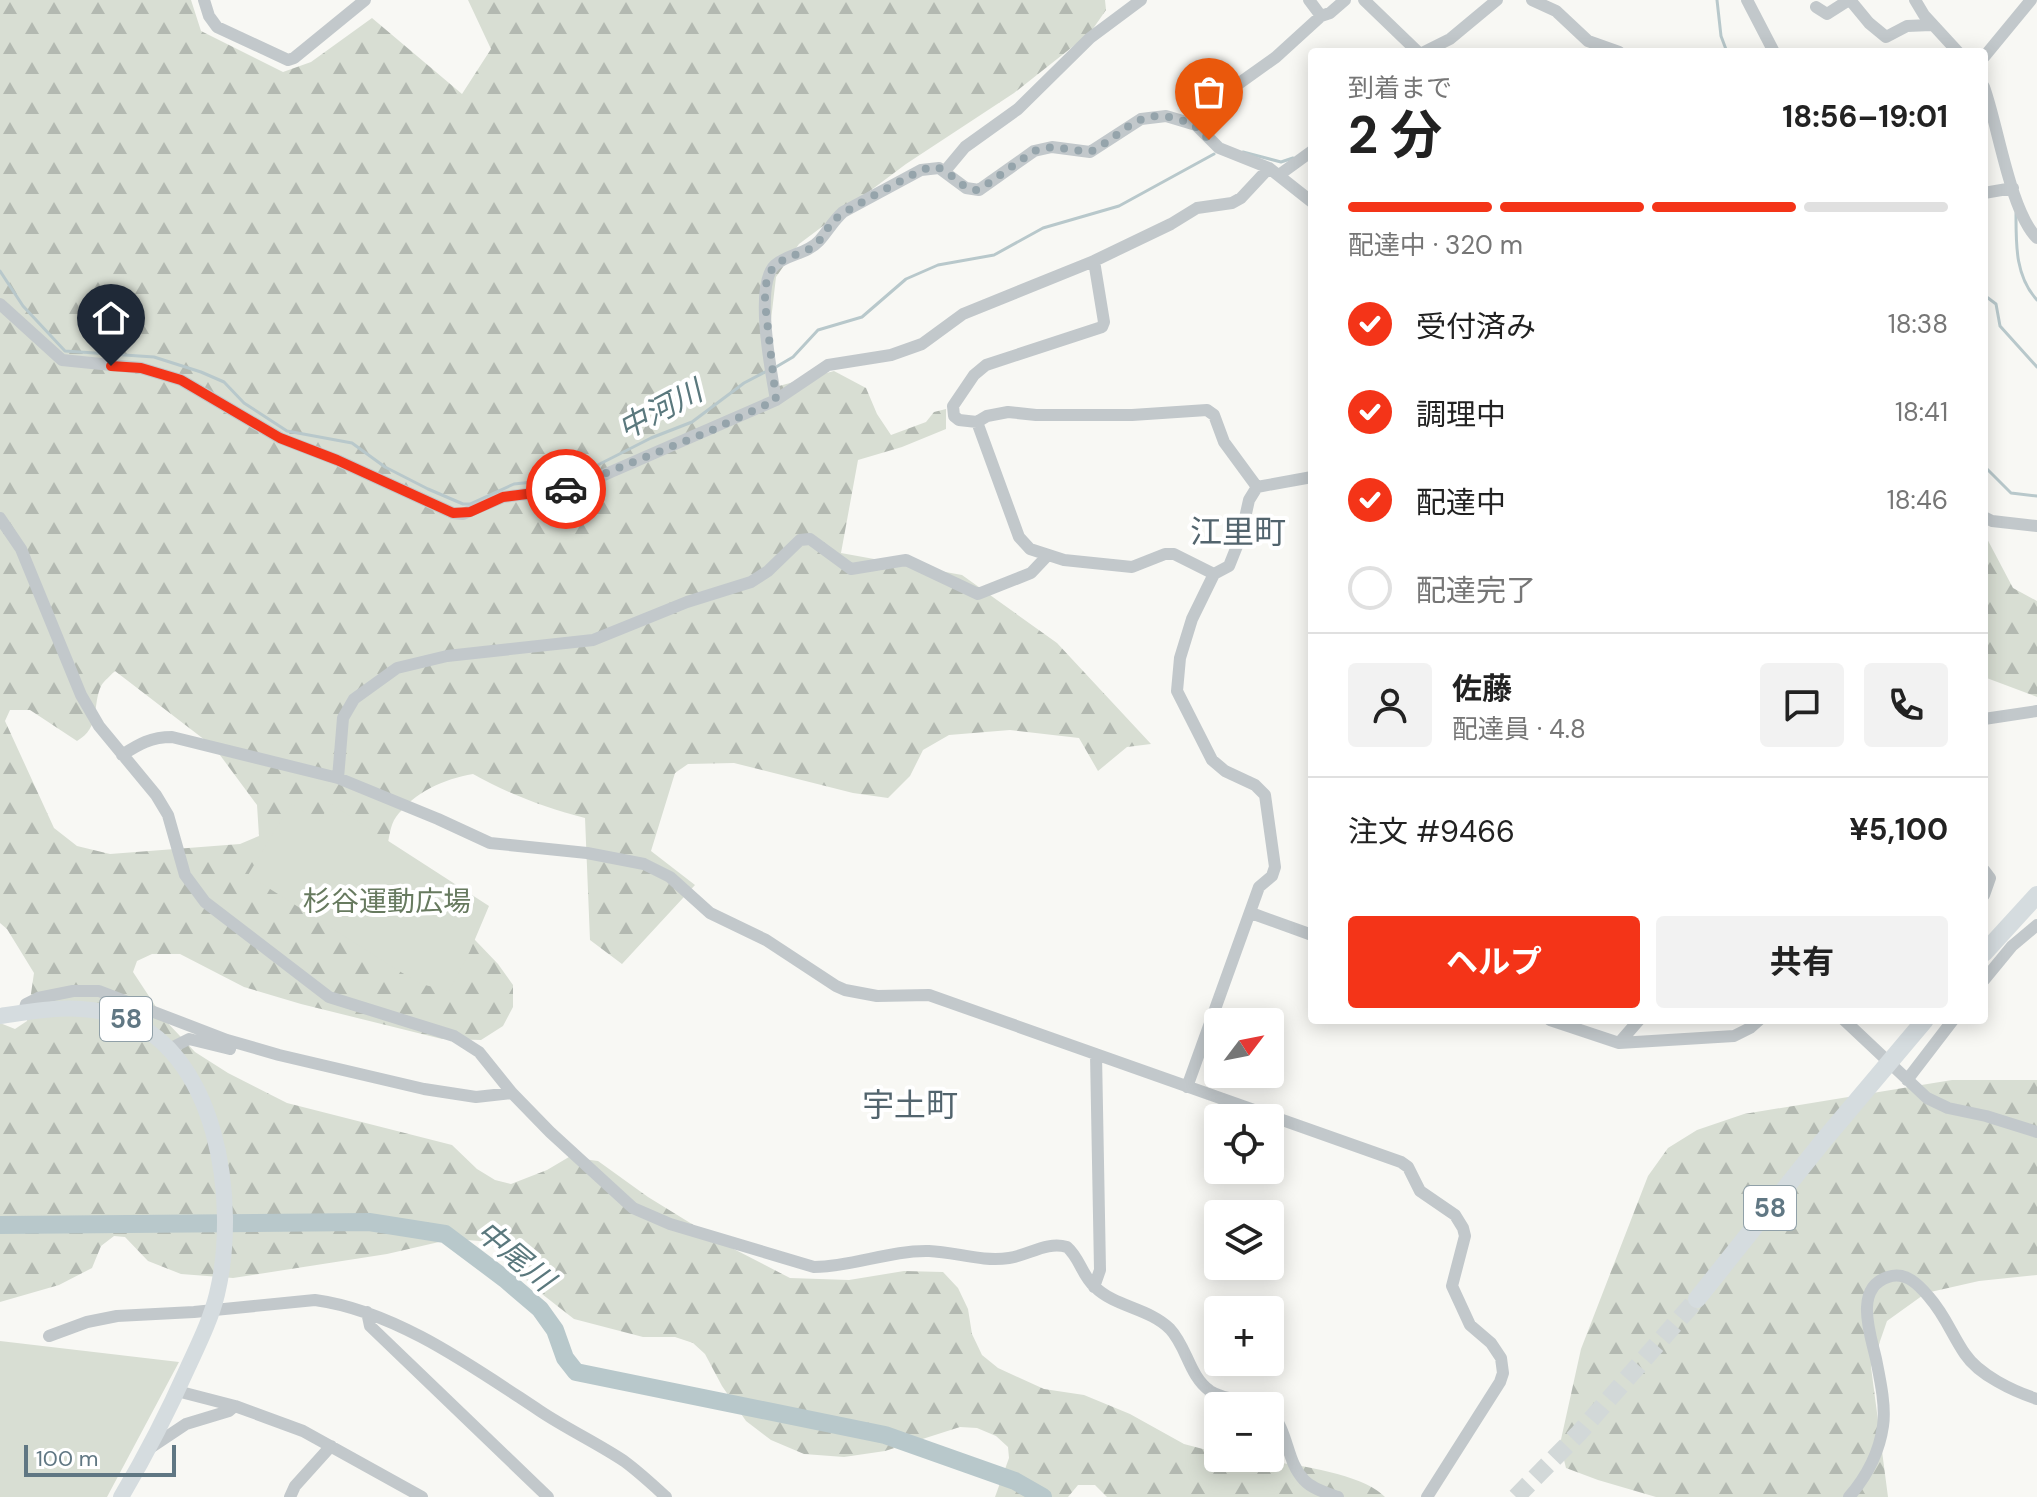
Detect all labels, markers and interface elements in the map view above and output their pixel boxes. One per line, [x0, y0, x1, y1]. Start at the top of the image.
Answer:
pin [1175, 58, 1243, 140]
icon: bag [1187, 70, 1231, 114]
text: 到着まで [1348, 71, 1452, 105]
text: 18:56–19:01 [1782, 97, 1948, 136]
text: 2 分 [1348, 101, 1442, 169]
text: 配達中 · 320 m [1348, 228, 1523, 262]
pin [77, 284, 145, 366]
icon: home [89, 296, 133, 340]
icon: check [1348, 302, 1392, 346]
text: 受付済み [1416, 307, 1536, 346]
text: 18:38 [1888, 307, 1948, 341]
water label: 中河川 [611, 370, 711, 448]
icon: check [1348, 390, 1392, 434]
text: 調理中 [1416, 395, 1506, 434]
text: 18:41 [1895, 395, 1948, 429]
courier [526, 449, 606, 529]
icon: car [544, 467, 588, 511]
icon: check [1348, 478, 1392, 522]
text: 配達中 [1416, 483, 1506, 522]
text: 18:46 [1887, 483, 1948, 517]
district label: 江里町 [1190, 511, 1286, 553]
text: 配達完了 [1416, 571, 1536, 610]
button: person [1348, 663, 1432, 747]
button: chat [1760, 663, 1844, 747]
button: phone [1864, 663, 1948, 747]
text: 佐藤 [1452, 669, 1512, 708]
text: 配達員 · 4.8 [1452, 712, 1586, 746]
text: ¥5,100 [1849, 810, 1948, 849]
text: 注文 #9466 [1348, 812, 1515, 851]
park label: 杉谷運動広場 [303, 883, 471, 920]
button: ヘルプ [1348, 916, 1640, 1008]
button: 共有 [1656, 916, 1948, 1008]
road number: 58 [100, 997, 152, 1041]
north arrow [1204, 1008, 1284, 1088]
map controls [1204, 1008, 1284, 1472]
district label: 宇土町 [862, 1084, 958, 1126]
button: locate [1204, 1104, 1284, 1184]
road number: 58 [1744, 1186, 1796, 1230]
button: layers [1204, 1200, 1284, 1280]
water label: 中尾川 [468, 1212, 565, 1301]
button: + [1204, 1296, 1284, 1376]
button: − [1204, 1392, 1284, 1472]
scale bar [24, 1441, 176, 1477]
text: 100 m [36, 1444, 98, 1473]

